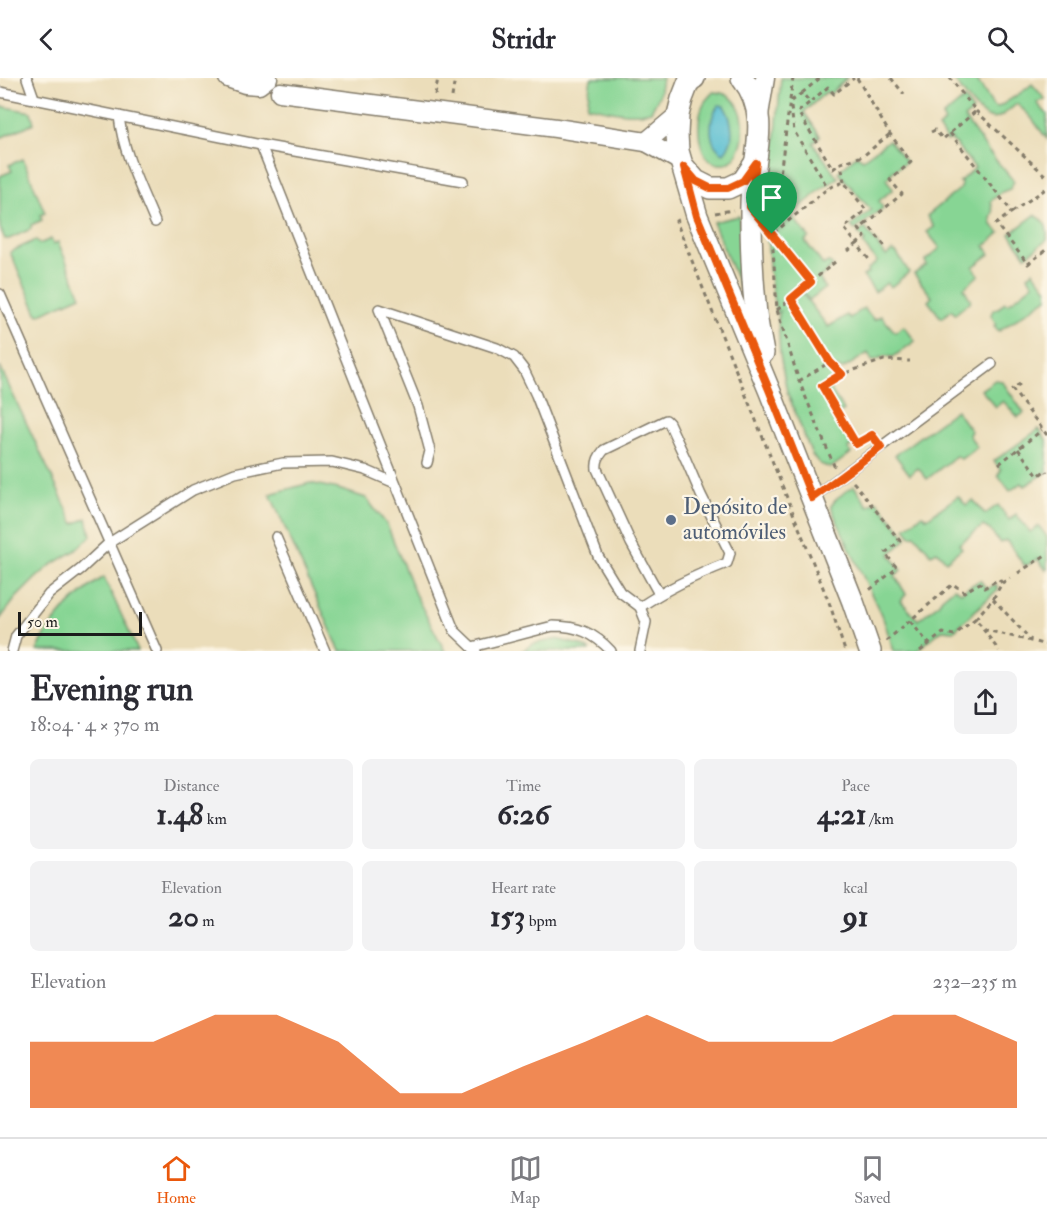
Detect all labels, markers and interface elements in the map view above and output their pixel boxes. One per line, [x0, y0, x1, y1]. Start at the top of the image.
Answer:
icon: back [30, 23, 63, 56]
text: Stridr [491, 23, 556, 56]
icon: search [984, 23, 1017, 56]
pin [746, 172, 797, 234]
icon: arrive [755, 181, 788, 214]
place label: Depósito de automóviles [683, 493, 787, 546]
marker: Depósito de automóviles [664, 513, 678, 527]
scale bar [18, 609, 142, 636]
text: 50 m [27, 612, 58, 632]
text: Evening run [30, 669, 193, 710]
button: share [954, 671, 1017, 734]
text: 18:04 · 4 × 370 m [30, 712, 160, 737]
text: Distance [164, 776, 219, 796]
text: Time [506, 776, 541, 796]
text: Pace [841, 776, 870, 796]
text: 1.48 [156, 796, 203, 833]
text: 6:26 [497, 796, 550, 833]
text: 4:21 [817, 796, 866, 833]
text: km [203, 809, 227, 829]
text: /km [866, 809, 894, 829]
text: Elevation [161, 878, 222, 898]
text: Heart rate [491, 878, 556, 898]
text: kcal [843, 878, 868, 898]
text: 20 [168, 898, 199, 935]
text: 153 [490, 898, 525, 935]
text: 91 [843, 898, 868, 935]
text: m [199, 911, 215, 931]
text: bpm [525, 911, 557, 931]
text: Elevation [30, 969, 106, 994]
text: 232–235 m [933, 969, 1017, 994]
tab: Home [156, 1152, 196, 1208]
tab: Map [509, 1152, 542, 1208]
tab: Saved [854, 1152, 891, 1208]

